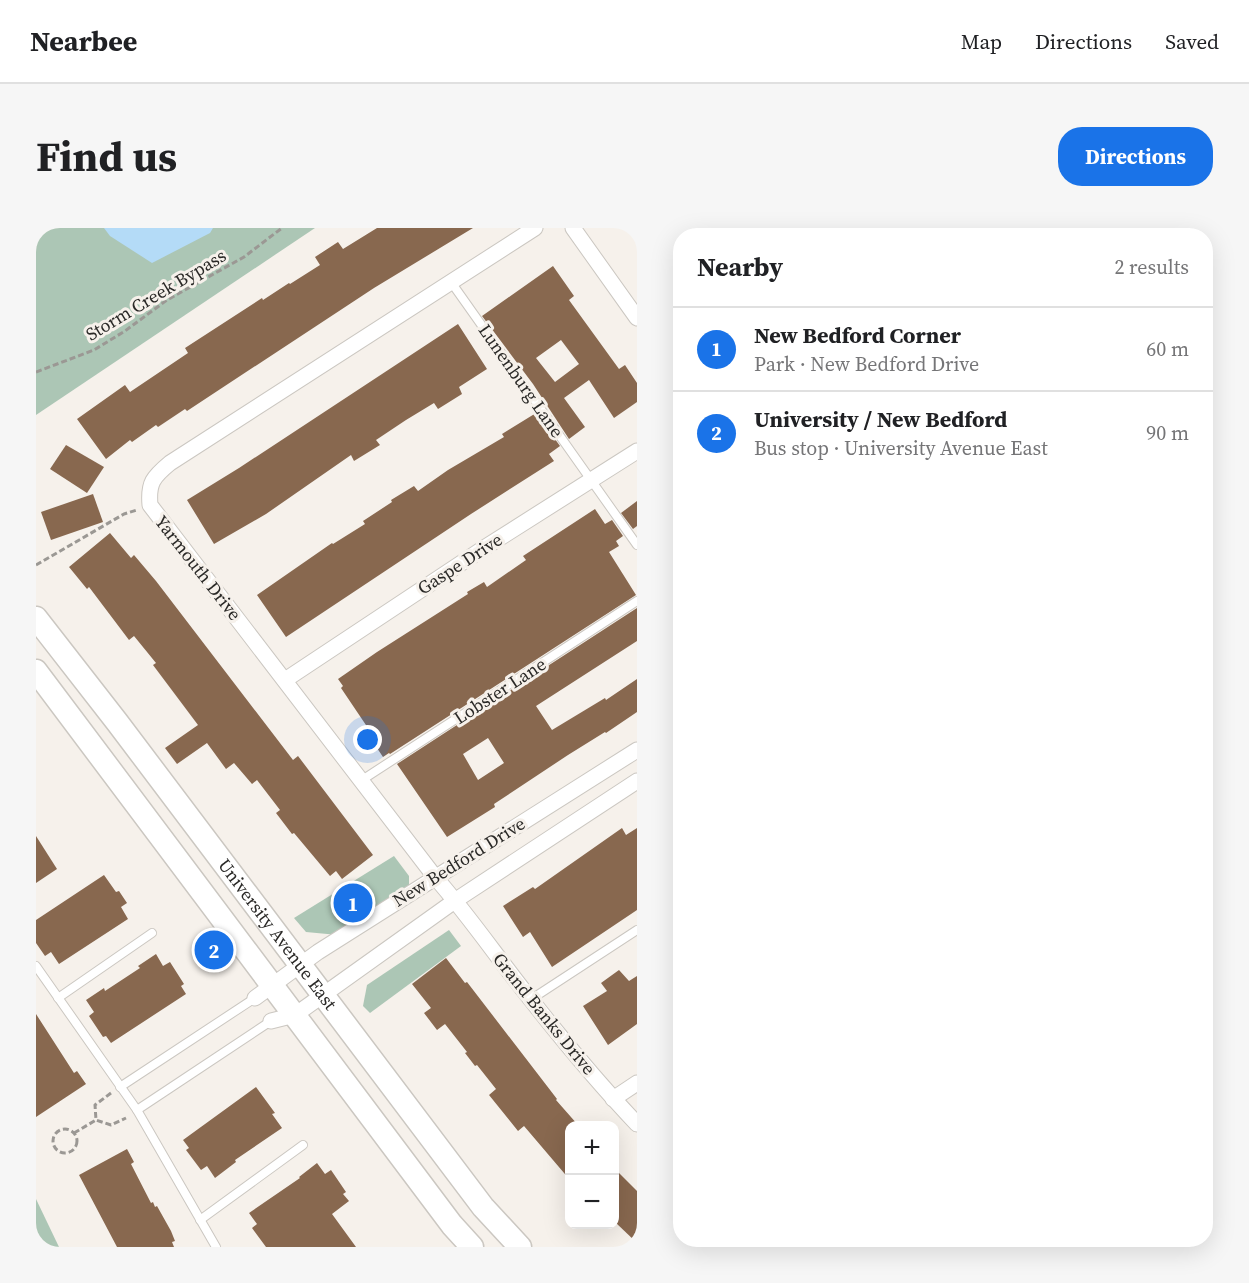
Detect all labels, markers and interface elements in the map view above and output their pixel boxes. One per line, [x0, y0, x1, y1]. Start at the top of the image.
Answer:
text: Nearbee [30, 22, 137, 60]
text: Map [961, 27, 1002, 56]
text: Directions [1035, 27, 1132, 56]
text: Saved [1165, 27, 1219, 56]
text: Find us [36, 127, 177, 185]
button: Directions [1058, 127, 1213, 186]
street label: Storm Creek Bypass [81, 243, 231, 346]
text: Nearby [697, 249, 783, 285]
text: 2 results [1114, 253, 1189, 281]
street label: Lunenburg Lane [473, 319, 570, 442]
text: New Bedford Corner [754, 320, 961, 350]
text: 1 [711, 335, 722, 363]
text: 60 m [1146, 335, 1189, 363]
text: Park · New Bedford Drive [754, 350, 979, 378]
text: University / New Bedford [754, 404, 1007, 434]
text: 2 [711, 419, 722, 447]
text: 90 m [1146, 419, 1189, 447]
text: Bus stop · University Avenue East [754, 434, 1048, 462]
street label: Yarmouth Drive [149, 510, 247, 626]
street label: Gaspe Drive [413, 527, 507, 600]
street label: Lobster Lane [449, 651, 551, 730]
your location [353, 725, 382, 754]
street label: New Bedford Drive [388, 811, 530, 912]
street label: University Avenue East [213, 853, 343, 1015]
pin: 1 [334, 880, 372, 926]
pin: 2 [194, 928, 234, 972]
street label: Grand Banks Drive [487, 947, 601, 1080]
map controls [565, 1121, 619, 1229]
button: + [565, 1121, 619, 1175]
button: − [565, 1175, 619, 1229]

